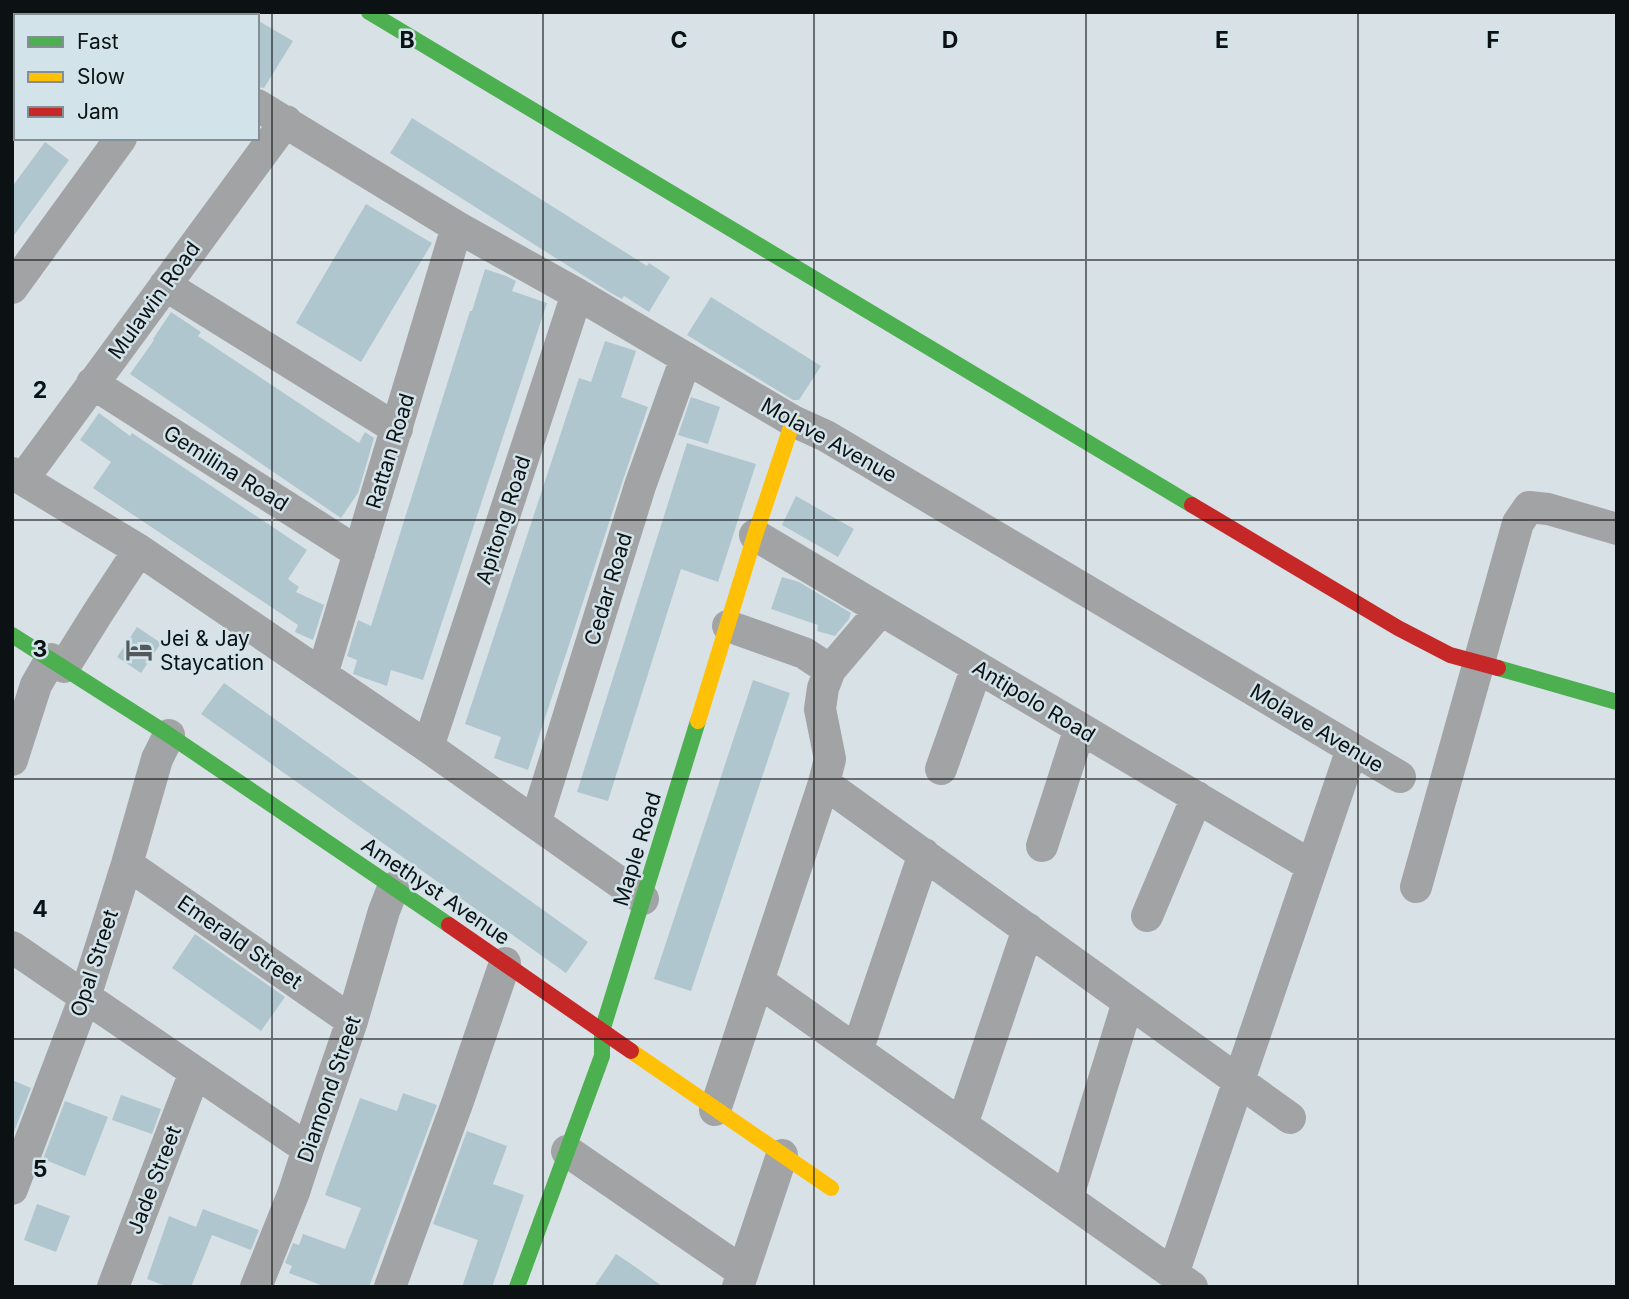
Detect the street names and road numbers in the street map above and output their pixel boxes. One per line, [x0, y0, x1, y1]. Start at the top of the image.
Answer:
street label: Mulawin Road [103, 236, 205, 364]
street label: Rattan Road [361, 390, 419, 512]
street label: Molave Avenue [757, 392, 901, 488]
street label: Gemilina Road [159, 420, 293, 516]
street label: Apitong Road [470, 453, 536, 587]
street label: Cedar Road [579, 530, 637, 648]
street label: Antipolo Road [968, 655, 1100, 747]
street label: Molave Avenue [1246, 678, 1388, 778]
street label: Maple Road [608, 789, 666, 909]
street label: Amethyst Avenue [357, 832, 515, 950]
street label: Emerald Street [173, 890, 307, 994]
street label: Opal Street [65, 906, 123, 1020]
street label: Diamond Street [292, 1012, 366, 1166]
street label: Jade Street [122, 1122, 186, 1238]

